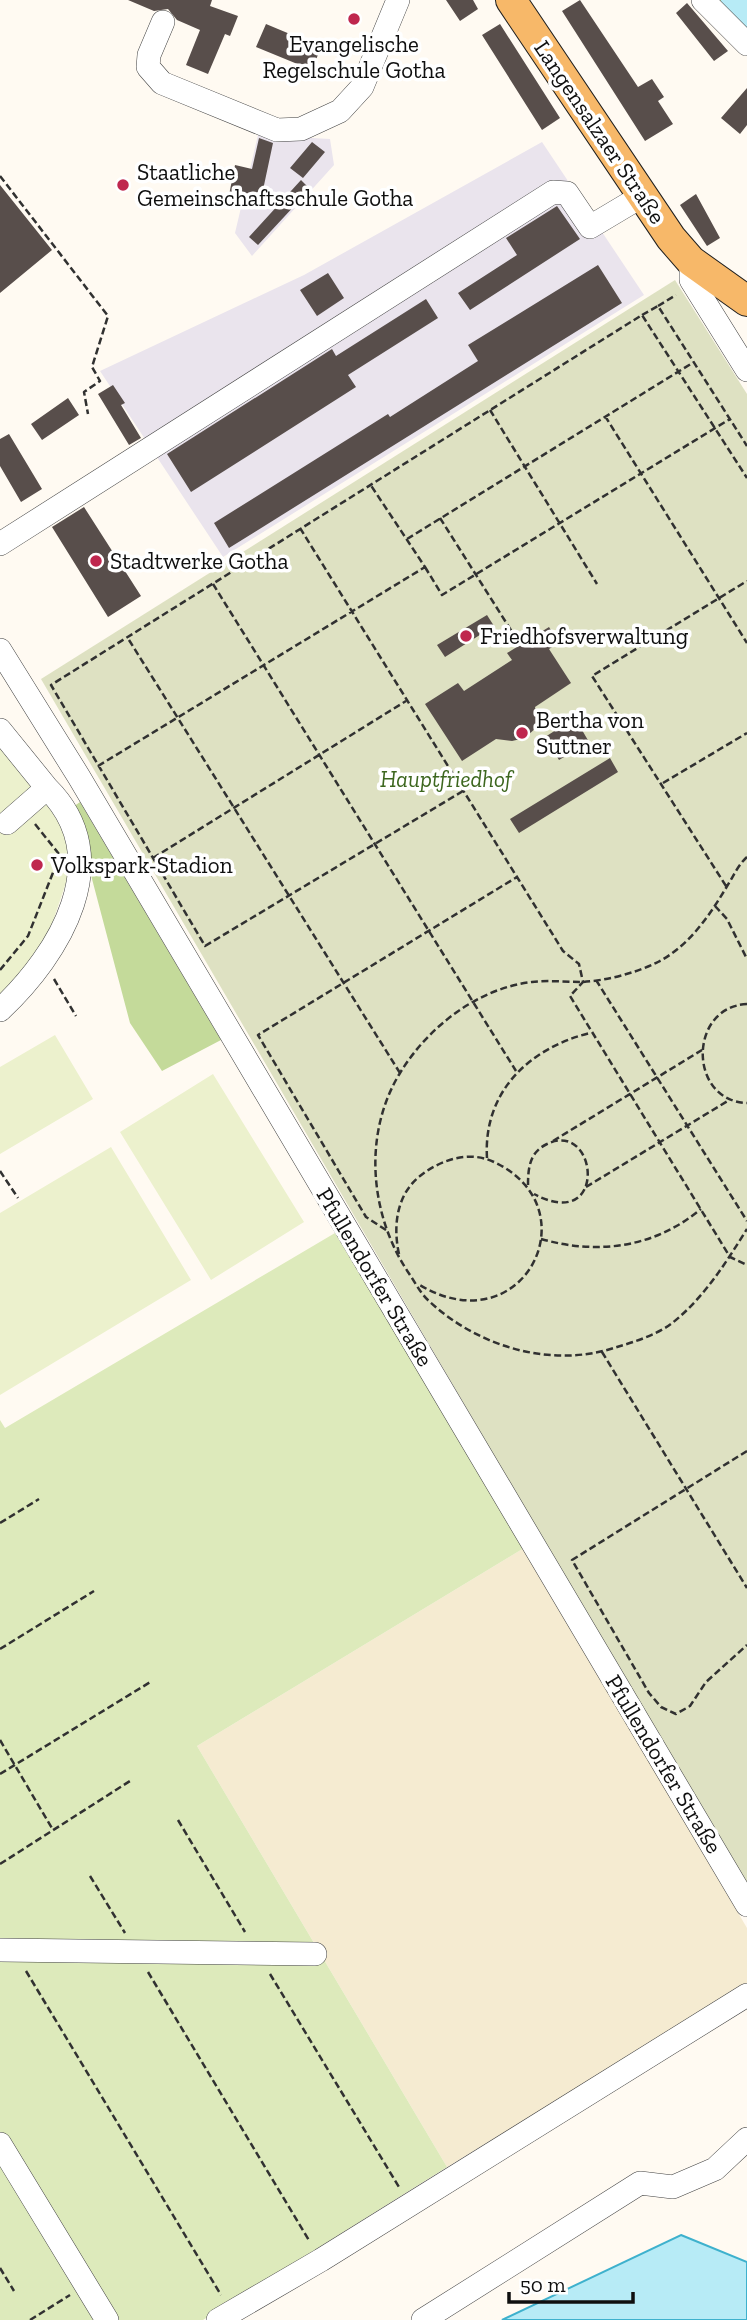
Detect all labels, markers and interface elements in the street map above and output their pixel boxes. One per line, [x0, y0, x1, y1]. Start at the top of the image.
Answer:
marker: Evangelische Regelschule Gotha [346, 11, 362, 27]
place label: Evangelische Regelschule Gotha [262, 30, 446, 84]
street label: Langensalzaer Straße [528, 35, 672, 229]
place label: Staatliche Gemeinschaftsschule Gotha [137, 158, 413, 212]
marker: Staatliche Gemeinschaftsschule Gotha [115, 177, 131, 193]
place label: Stadtwerke Gotha [110, 547, 289, 575]
marker: Stadtwerke Gotha [88, 553, 104, 569]
place label: Friedhofsverwaltung [480, 622, 689, 650]
marker: Friedhofsverwaltung [458, 628, 474, 644]
place label: Bertha von Suttner [536, 706, 644, 760]
marker: Bertha von Suttner [514, 725, 530, 741]
park label: Hauptfriedhof [380, 765, 515, 793]
place label: Volkspark-Stadion [50, 851, 233, 879]
marker: Volkspark-Stadion [29, 857, 45, 873]
street label: Pfullendorfer Straße [311, 1183, 439, 1371]
street label: Pfullendorfer Straße [600, 1670, 728, 1858]
scale bar [509, 2260, 633, 2304]
text: 50 m [520, 2272, 566, 2297]

